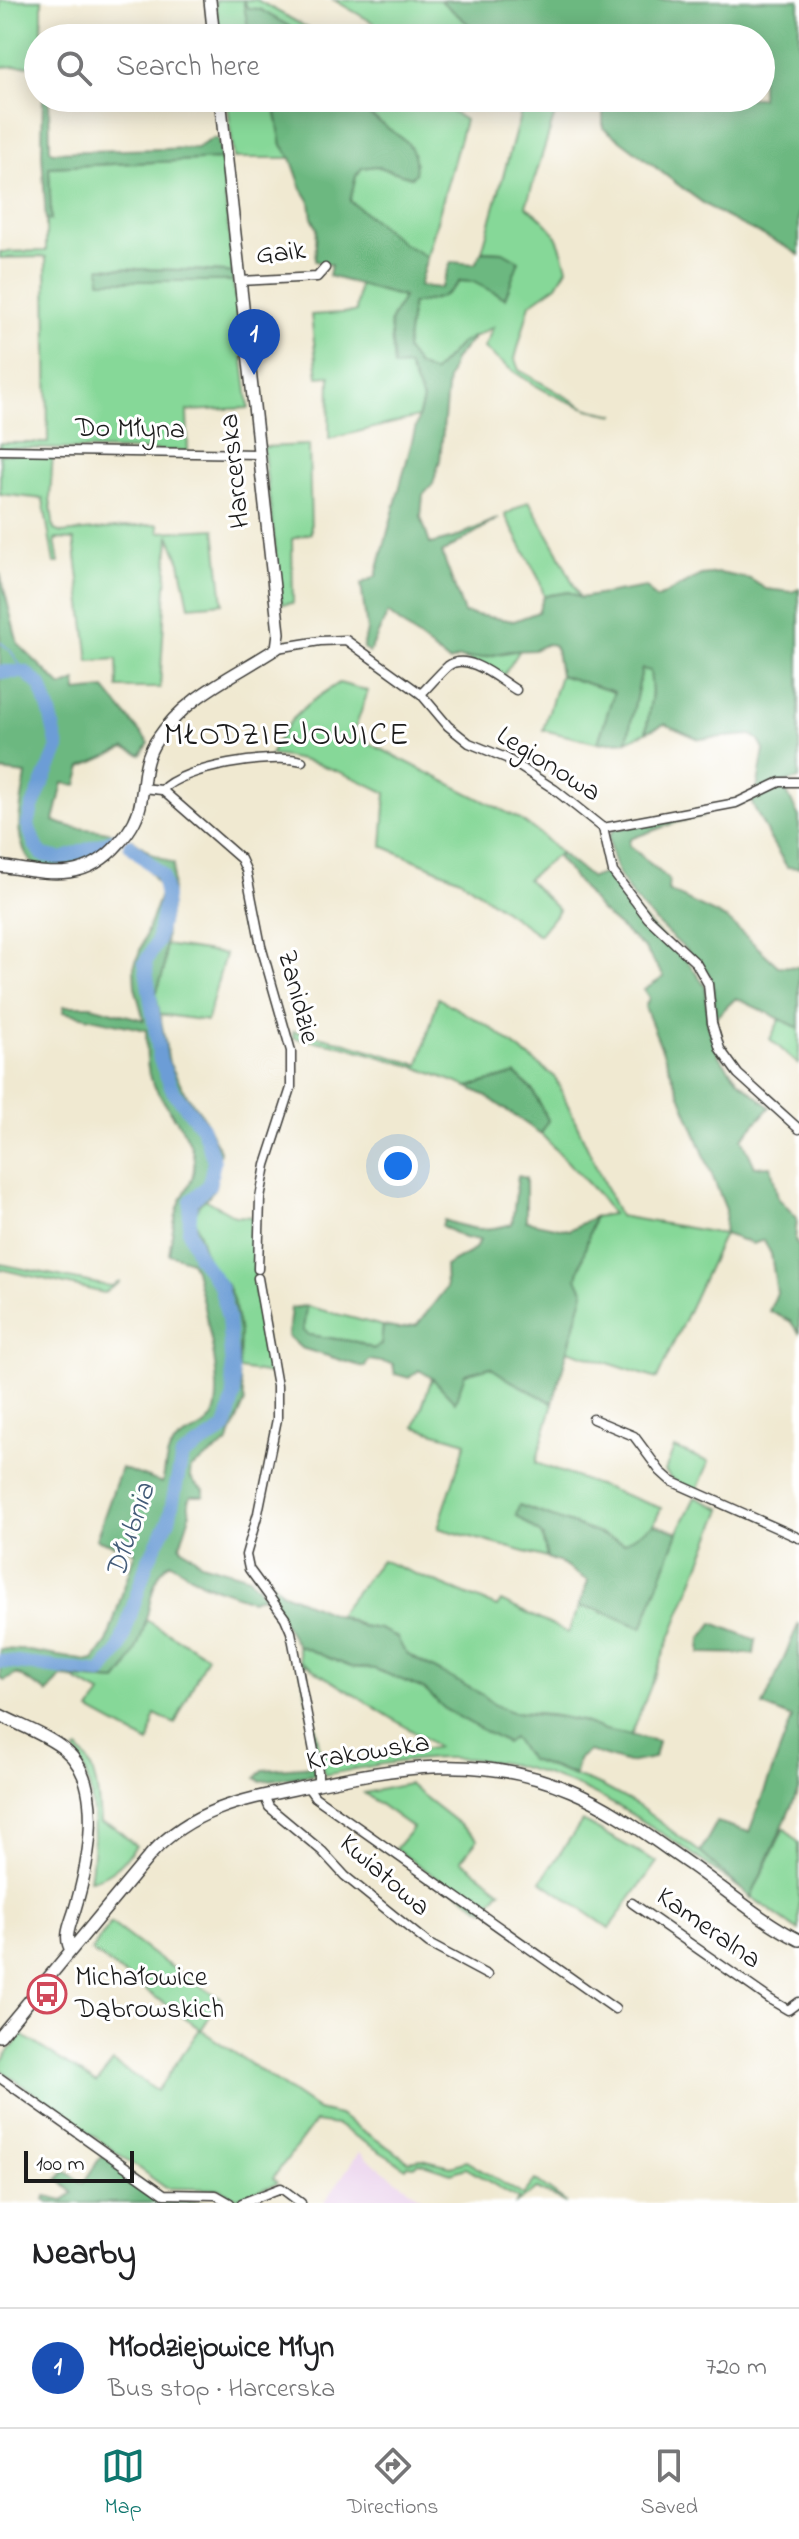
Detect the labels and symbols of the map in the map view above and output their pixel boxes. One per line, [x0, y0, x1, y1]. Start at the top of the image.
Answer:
street label: Gaik [254, 231, 309, 277]
pin: 1 [228, 309, 280, 375]
street label: Do Młyna [74, 409, 185, 451]
street label: Harcerska [210, 411, 262, 531]
district label: MŁODZIEJOWICE [164, 713, 410, 760]
street label: Legionowa [488, 717, 608, 813]
street label: Zanidzie [265, 946, 329, 1049]
your location [378, 1146, 418, 1186]
water label: Dłubnia [95, 1477, 169, 1585]
street label: Krakowska [303, 1723, 433, 1783]
street label: Kwiatowa [329, 1825, 439, 1927]
street label: Kameralna [647, 1878, 769, 1980]
place label: Michałowice Dąbrowskich [74, 1958, 224, 2031]
bus stop icon: Michałowice Dąbrowskich [26, 1973, 68, 2015]
scale bar [24, 2147, 134, 2183]

